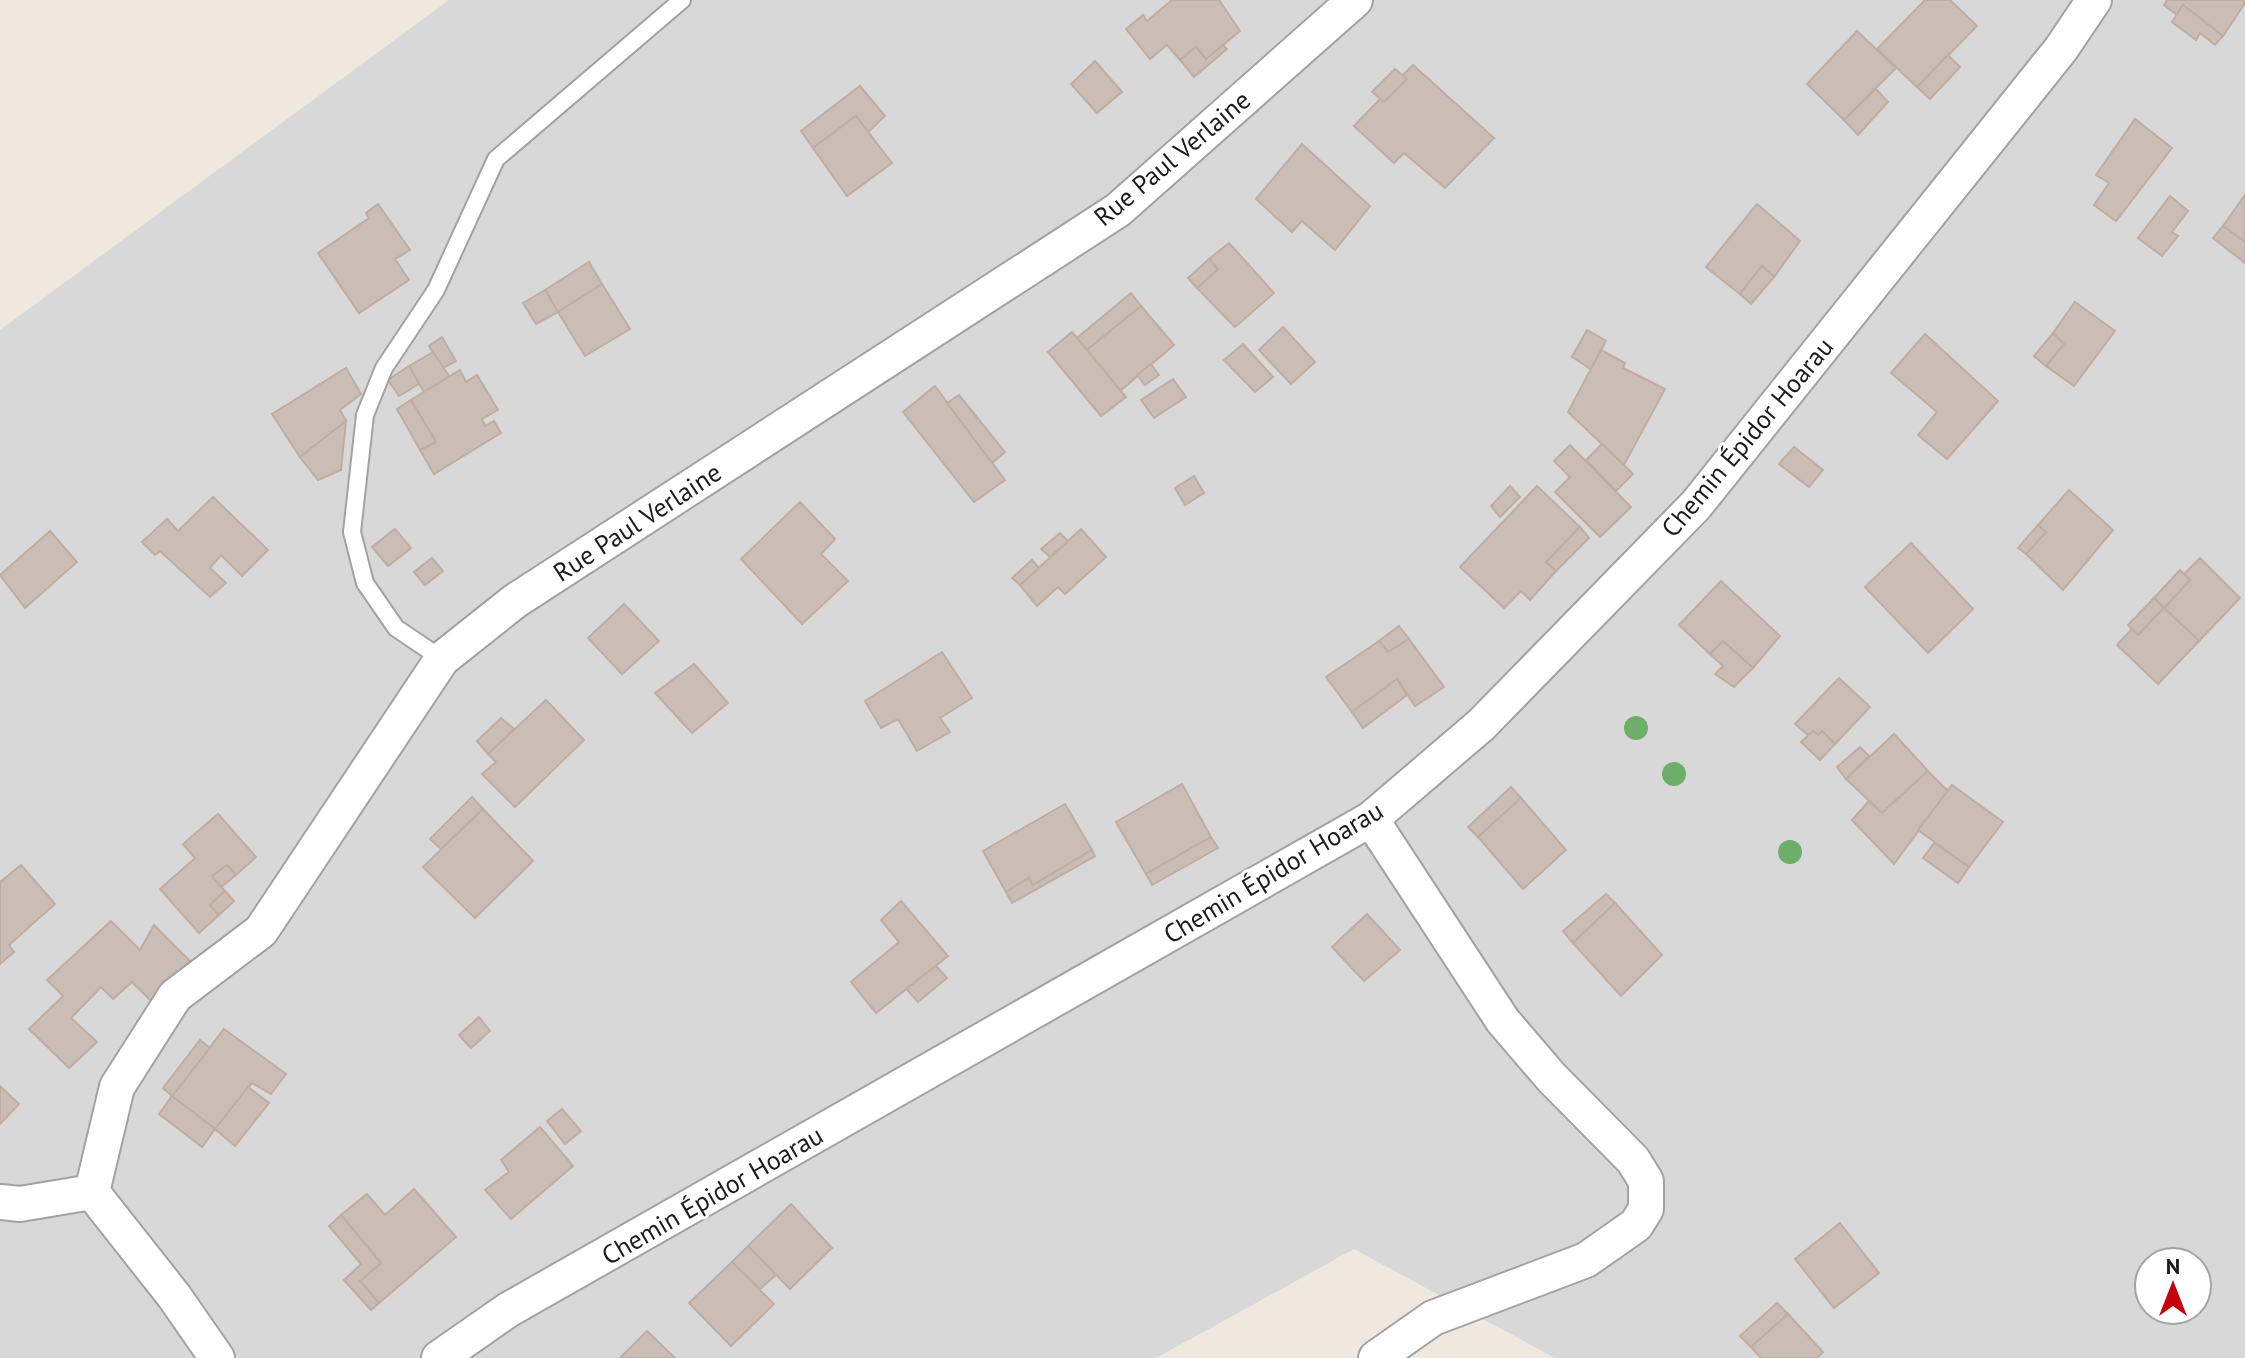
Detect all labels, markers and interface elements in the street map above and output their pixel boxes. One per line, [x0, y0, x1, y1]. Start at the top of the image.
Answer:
street label: Rue Paul Verlaine [1087, 83, 1257, 233]
street label: Chemin Épidor Hoarau [1654, 331, 1840, 543]
street label: Rue Paul Verlaine [547, 455, 727, 589]
street label: Chemin Épidor Hoarau [1157, 793, 1389, 951]
street label: Chemin Épidor Hoarau [595, 1118, 829, 1272]
north arrow [2133, 1246, 2213, 1326]
text: N [2166, 1252, 2180, 1280]

